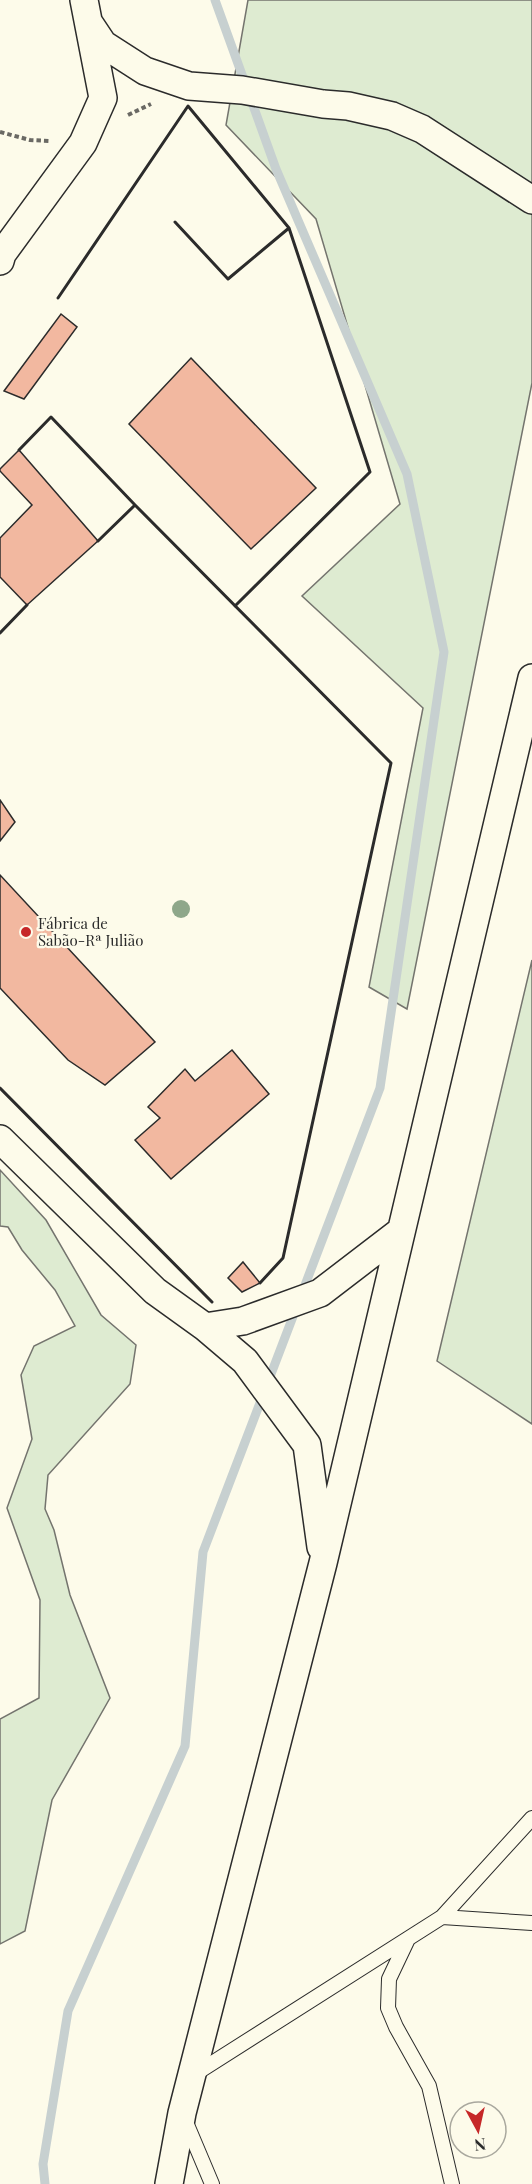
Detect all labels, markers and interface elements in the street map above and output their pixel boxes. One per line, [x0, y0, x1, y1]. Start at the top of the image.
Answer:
place label: Fábrica de Sabão-Rª Julião [38, 913, 143, 950]
marker: Fábrica de Sabão-Rª Julião [19, 925, 33, 939]
north arrow [448, 2100, 508, 2160]
text: N [473, 2134, 487, 2157]

